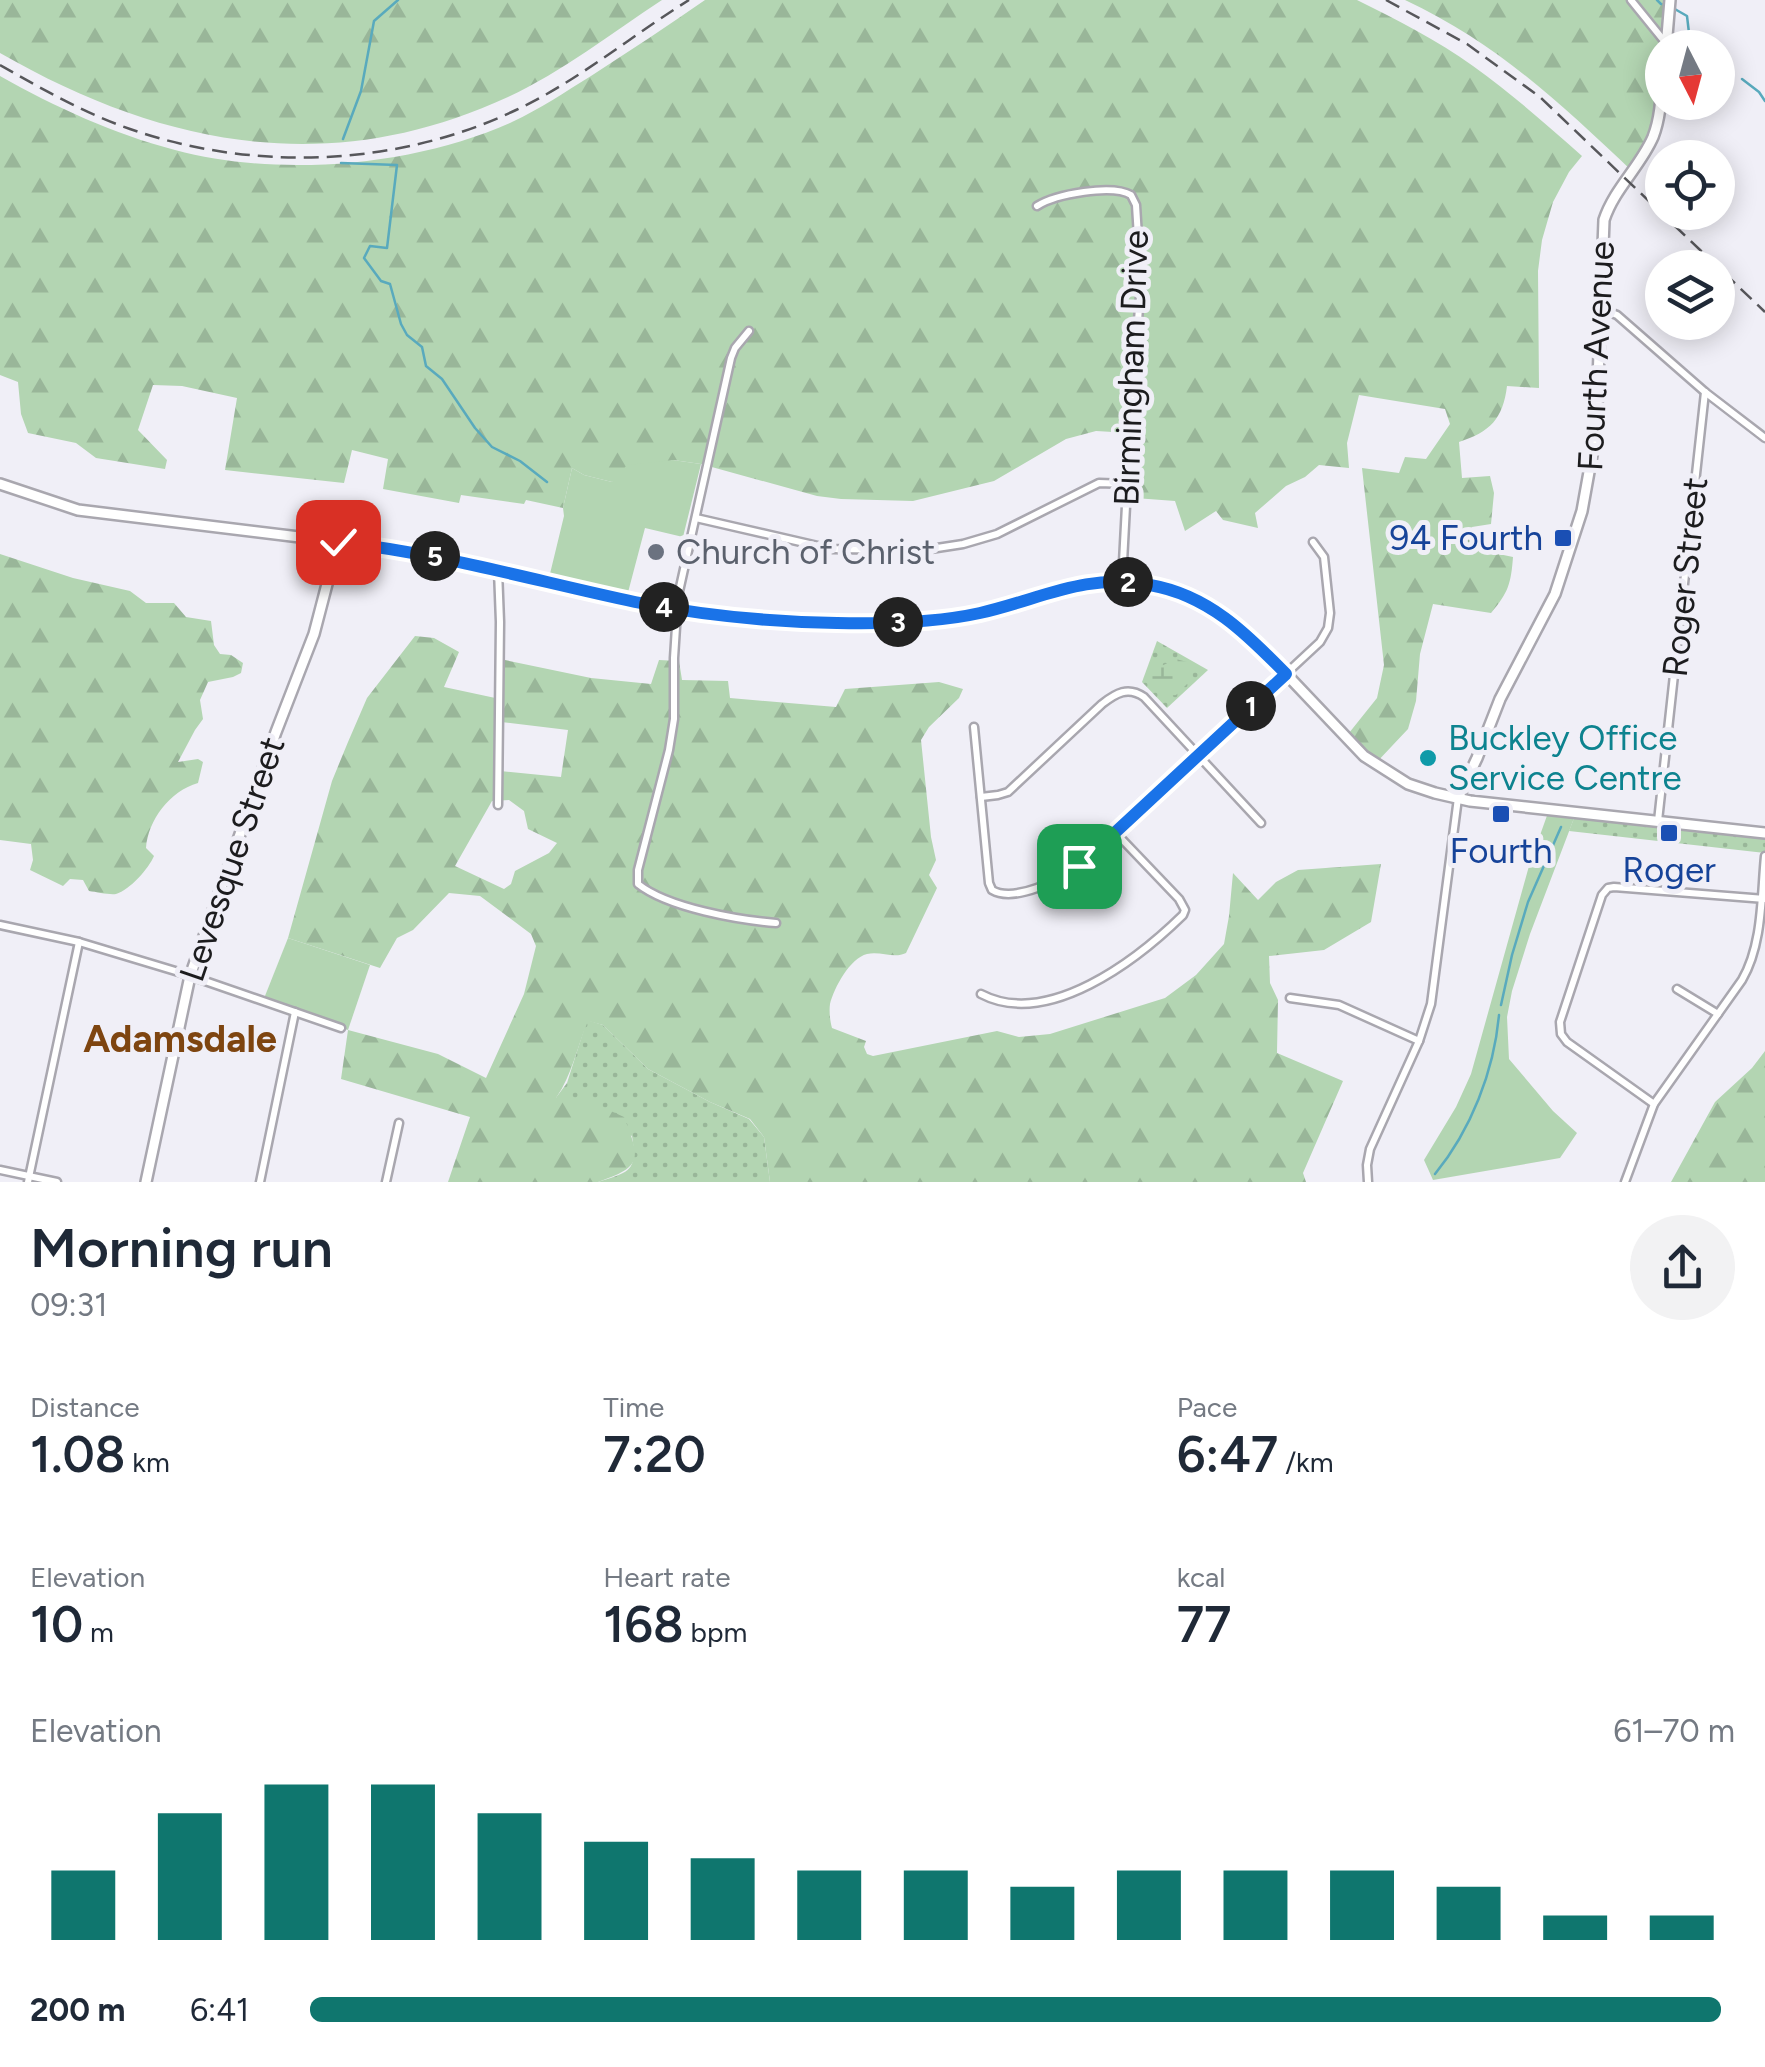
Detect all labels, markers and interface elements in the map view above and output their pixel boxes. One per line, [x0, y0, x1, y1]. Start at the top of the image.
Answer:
north arrow [1645, 30, 1735, 120]
map controls [1645, 30, 1735, 340]
button: locate [1645, 140, 1735, 230]
street label: Birmingham Drive [1105, 229, 1157, 507]
street label: Fourth Avenue [1569, 240, 1623, 472]
button: layers [1645, 250, 1735, 340]
street label: Roger Street [1654, 475, 1716, 679]
pin [296, 500, 381, 585]
icon: check [311, 515, 366, 570]
place label: 94 Fourth [1390, 517, 1543, 559]
marker: 94 Fourth [1552, 527, 1574, 549]
pin: 5 [410, 531, 460, 581]
place label: Church of Christ [676, 531, 935, 573]
text: 5 [427, 539, 443, 573]
marker: Church of Christ [645, 541, 667, 563]
pin: 2 [1103, 557, 1153, 607]
text: 2 [1120, 565, 1136, 599]
pin: 4 [639, 582, 689, 632]
text: 4 [655, 590, 673, 624]
pin: 3 [873, 597, 923, 647]
text: 3 [890, 605, 906, 639]
pin: 1 [1226, 681, 1276, 731]
text: 1 [1245, 689, 1257, 723]
place label: Buckley Office Service Centre [1448, 717, 1682, 799]
street label: Levesque Street [171, 731, 293, 987]
marker: Buckley Office Service Centre [1417, 747, 1439, 769]
marker: Fourth [1490, 803, 1512, 825]
marker: Roger [1658, 822, 1680, 844]
pin [1037, 824, 1122, 909]
place label: Fourth [1449, 830, 1553, 872]
icon: arrive [1052, 839, 1107, 894]
place label: Roger [1622, 849, 1716, 891]
district label: Adamsdale [83, 1016, 277, 1062]
text: Morning run [30, 1215, 333, 1281]
button: share [1630, 1215, 1735, 1320]
text: 09:31 [30, 1286, 107, 1324]
text: Distance [30, 1390, 140, 1424]
text: Time [603, 1390, 664, 1424]
text: Pace [1177, 1390, 1237, 1424]
text: 1.08 [30, 1424, 125, 1485]
text: 7:20 [603, 1424, 706, 1485]
text: 6:47 [1177, 1424, 1278, 1485]
text: km [125, 1445, 170, 1479]
text: /km [1278, 1445, 1333, 1479]
text: Elevation [30, 1560, 145, 1594]
text: Heart rate [603, 1560, 730, 1594]
text: kcal [1177, 1560, 1226, 1594]
text: 10 [30, 1594, 83, 1655]
text: 168 [603, 1594, 684, 1655]
text: 77 [1177, 1594, 1231, 1655]
text: m [83, 1615, 114, 1649]
text: bpm [684, 1615, 747, 1649]
text: Elevation [30, 1712, 162, 1750]
text: 61–70 m [1613, 1712, 1735, 1750]
text: 200 m [30, 1991, 126, 2029]
text: 6:41 [190, 1991, 249, 2029]

